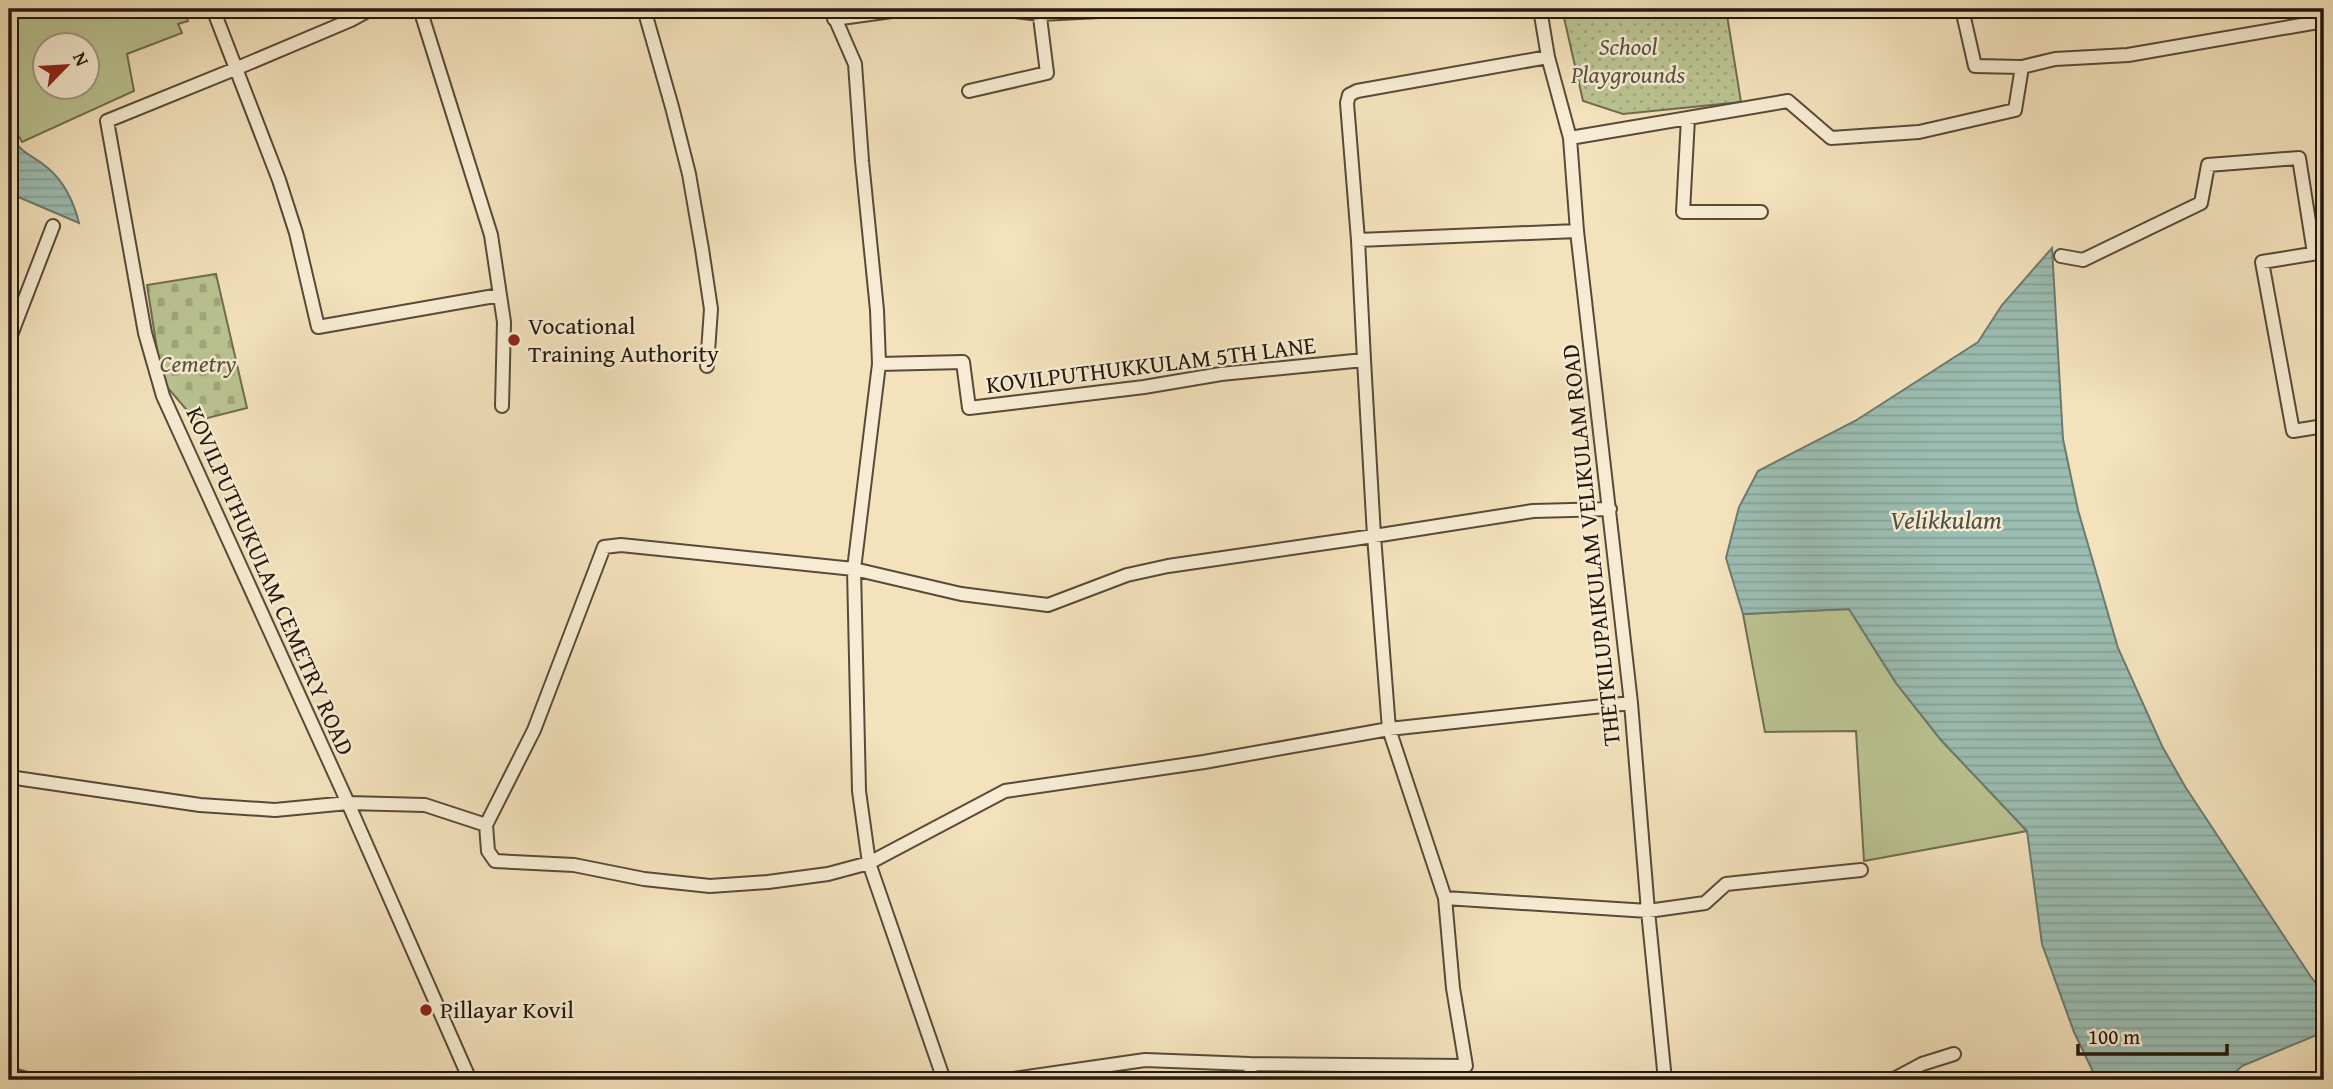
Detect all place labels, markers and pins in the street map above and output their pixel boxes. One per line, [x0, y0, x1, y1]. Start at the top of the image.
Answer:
place label: Vocational Training Authority [528, 308, 719, 371]
marker: Vocational Training Authority [506, 332, 522, 348]
place label: Pillayar Kovil [440, 992, 574, 1027]
marker: Pillayar Kovil [418, 1002, 434, 1018]

